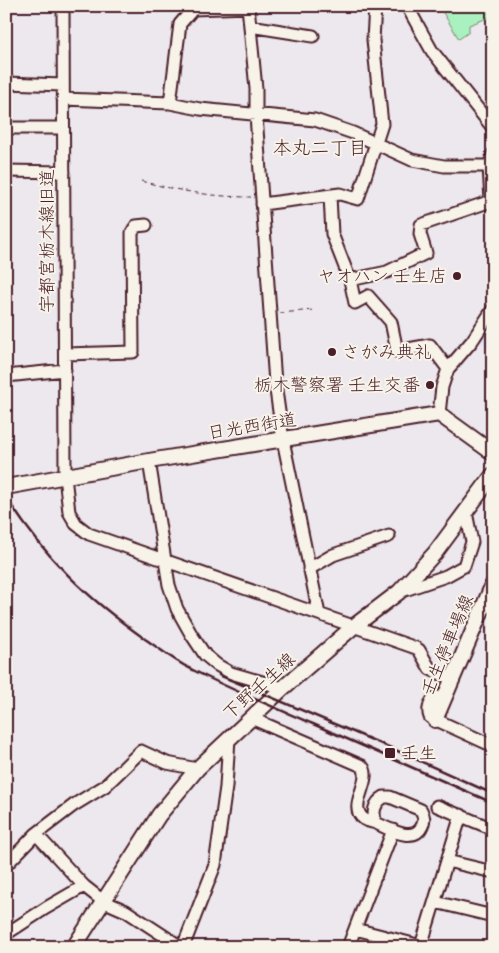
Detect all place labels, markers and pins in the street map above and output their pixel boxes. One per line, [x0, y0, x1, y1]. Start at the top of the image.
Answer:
place label: ヤオハン 壬生店 [317, 265, 447, 287]
marker: ヤオハン 壬生店 [451, 270, 463, 282]
place label: さがみ典礼 [342, 341, 432, 363]
marker: さがみ典礼 [326, 346, 338, 358]
place label: 栃木警察署 壬生交番 [254, 374, 420, 396]
marker: 栃木警察署 壬生交番 [424, 379, 436, 391]
place label: 壬生 [401, 742, 437, 764]
marker: 壬生 [383, 746, 397, 760]

